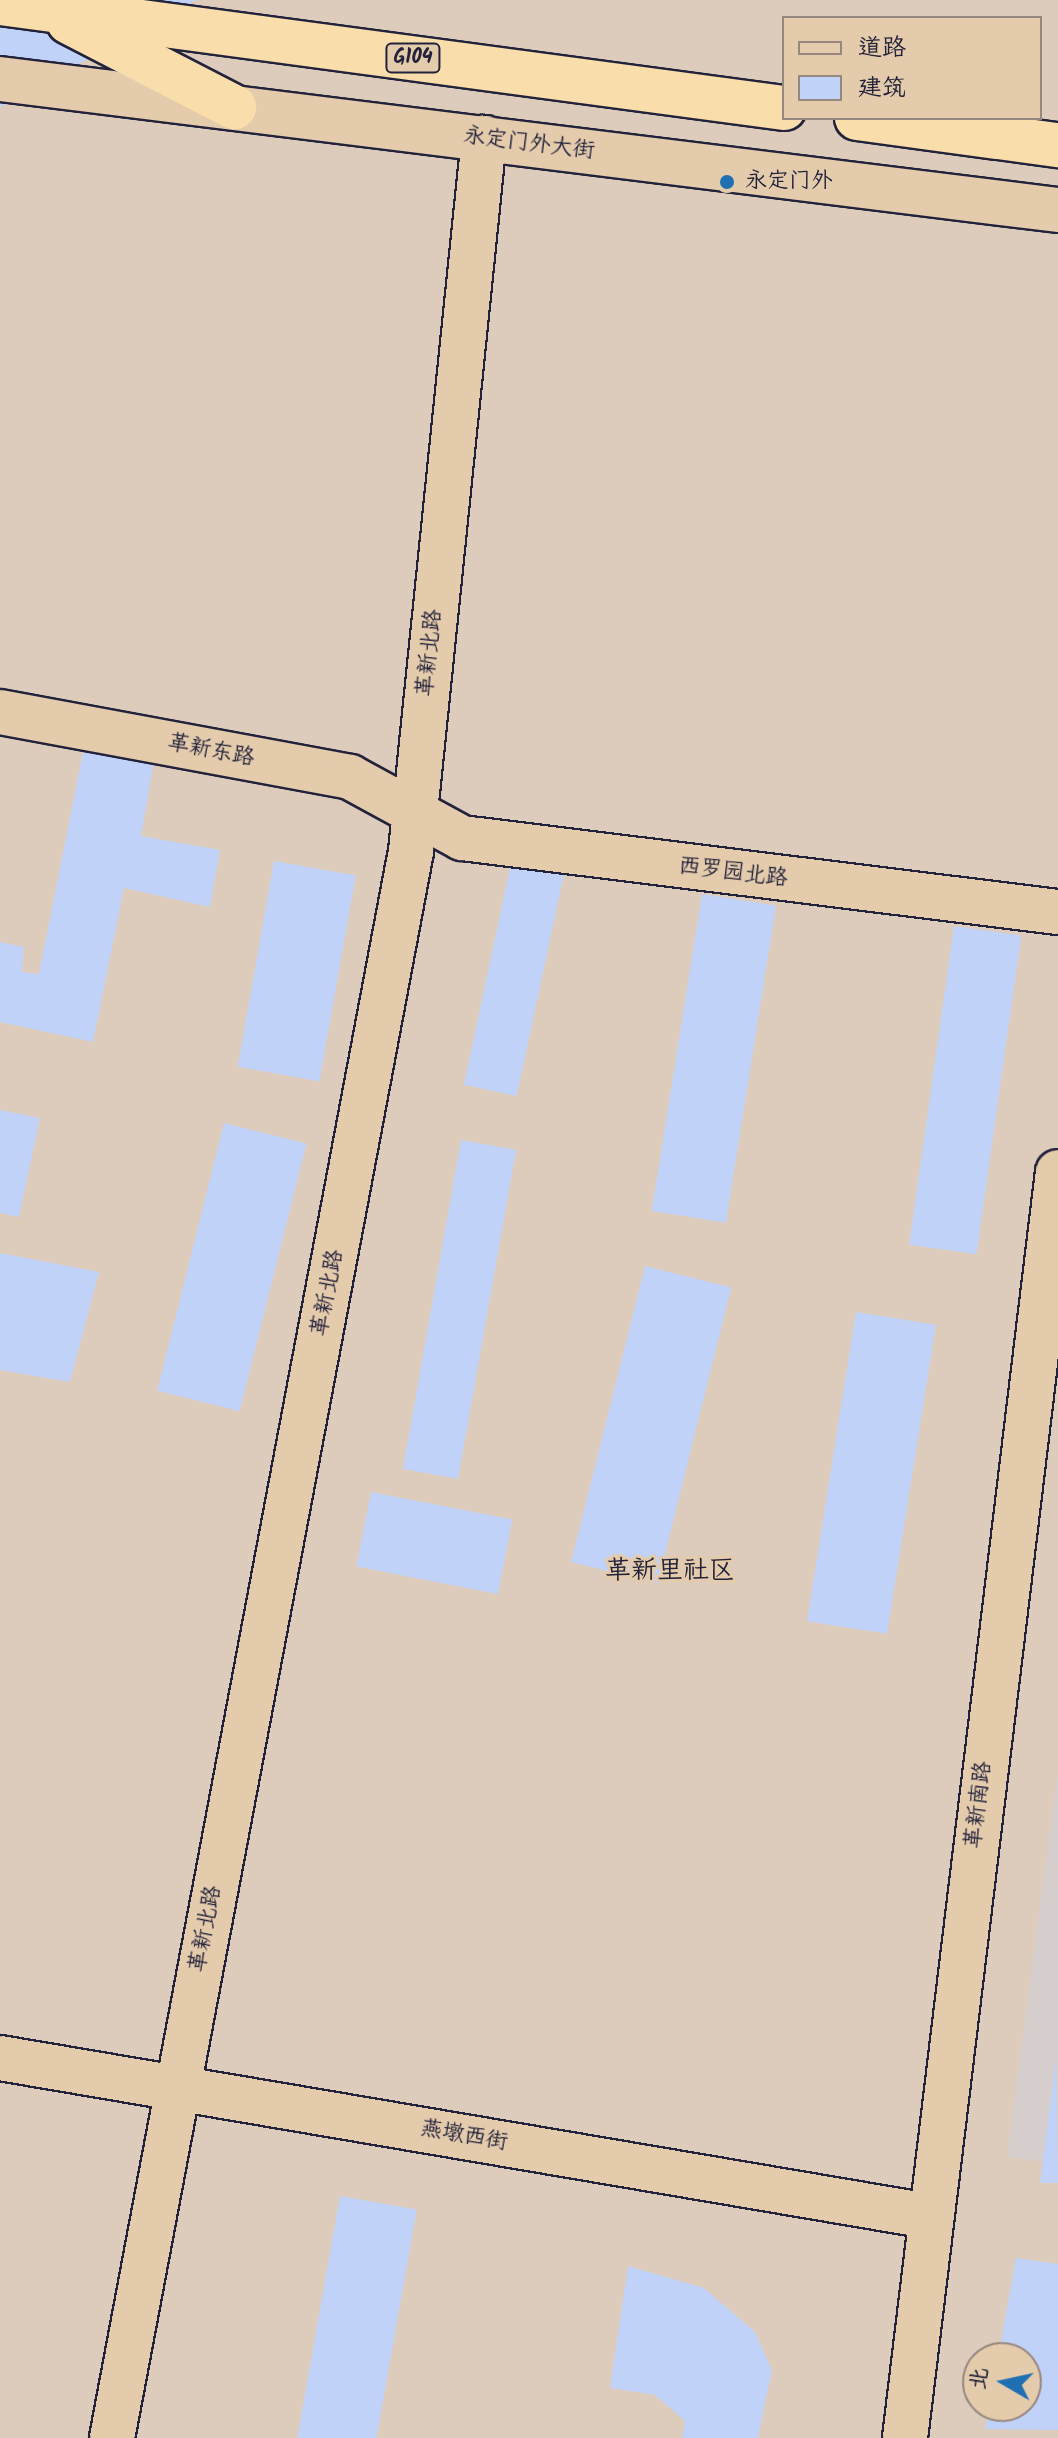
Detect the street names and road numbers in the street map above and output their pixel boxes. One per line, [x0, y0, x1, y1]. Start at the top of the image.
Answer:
road number: G104 [385, 42, 441, 74]
street label: 永定门外大街 [462, 123, 596, 165]
street label: 革新北路 [412, 608, 448, 698]
street label: 革新东路 [165, 730, 257, 772]
street label: 西罗园北路 [677, 853, 789, 893]
street label: 革新北路 [307, 1247, 349, 1339]
street label: 革新南路 [961, 1760, 997, 1850]
street label: 革新北路 [185, 1883, 227, 1975]
street label: 燕墩西街 [418, 2115, 510, 2157]

